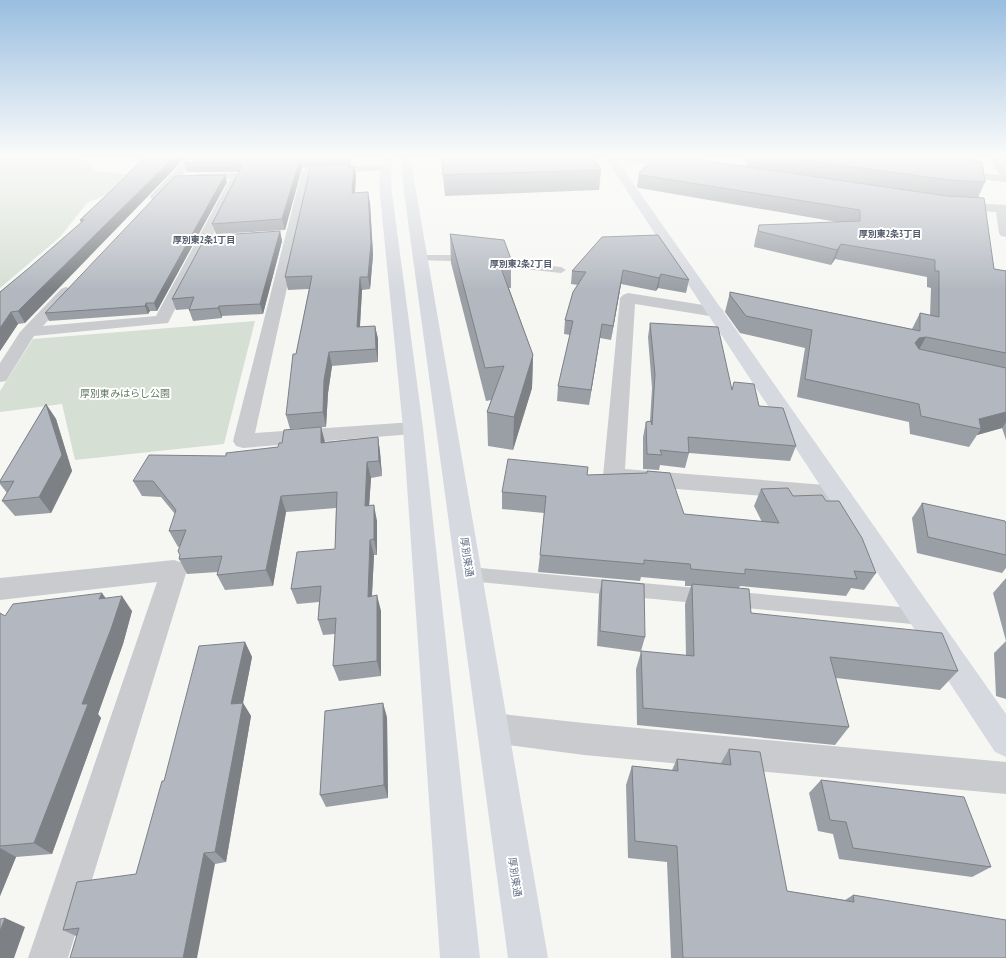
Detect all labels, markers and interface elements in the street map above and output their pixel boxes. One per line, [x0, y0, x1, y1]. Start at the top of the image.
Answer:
district label: 厚別東2条3丁目 [859, 228, 921, 239]
district label: 厚別東2条1丁目 [173, 234, 235, 245]
district label: 厚別東2条2丁目 [490, 258, 552, 269]
park label: 厚別東みはらし公園 [80, 387, 170, 400]
street label: 厚別東通 [457, 536, 477, 578]
street label: 厚別東通 [505, 856, 525, 898]

